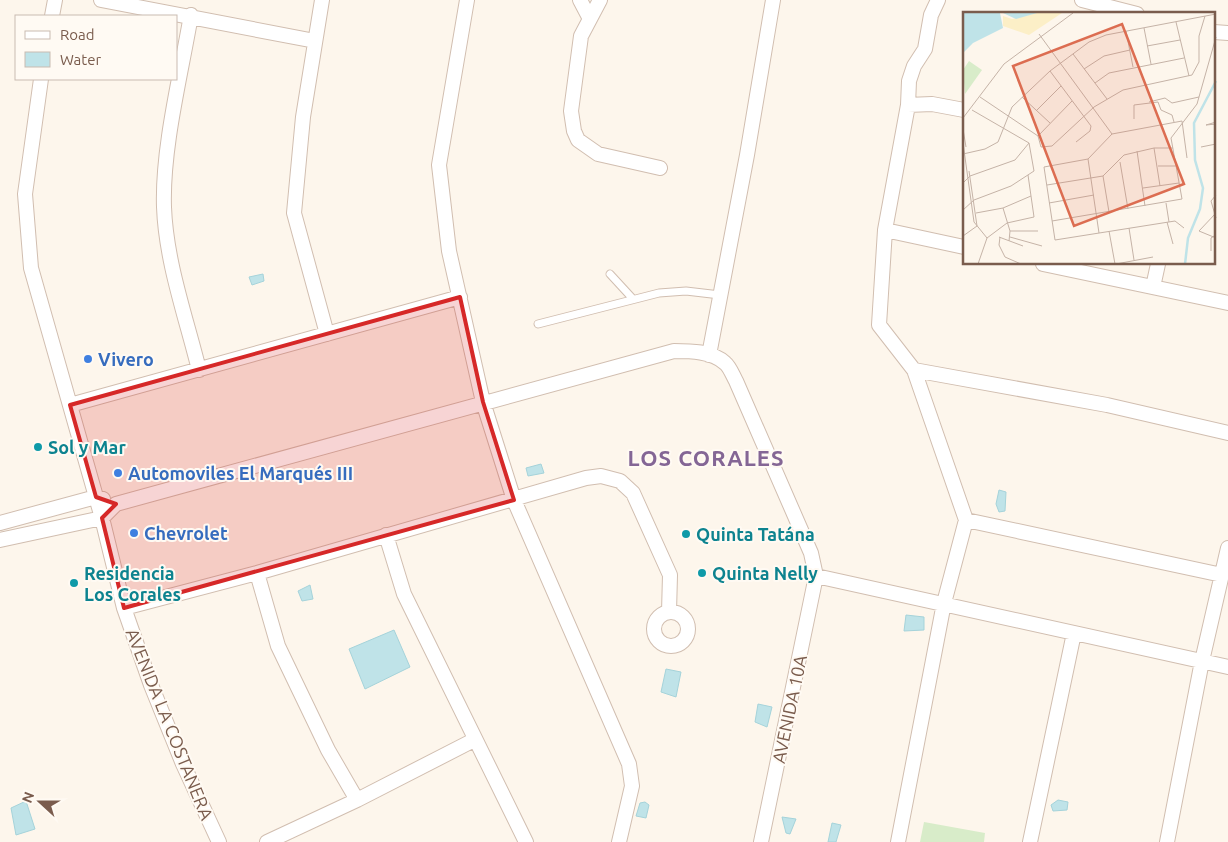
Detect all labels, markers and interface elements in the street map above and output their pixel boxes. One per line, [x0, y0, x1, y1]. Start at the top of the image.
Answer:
inset map [963, 12, 1216, 265]
legend [15, 15, 178, 80]
text: Road [60, 26, 95, 43]
text: Water [60, 51, 101, 68]
place label: Vivero [98, 349, 154, 369]
marker: Vivero [82, 353, 94, 365]
place label: Sol y Mar [48, 437, 126, 457]
marker: Sol y Mar [32, 441, 44, 453]
district label: LOS CORALES [628, 445, 784, 470]
place label: Automoviles El Marqués III [128, 463, 353, 483]
marker: Automoviles El Marqués III [112, 467, 124, 479]
place label: Chevrolet [144, 523, 228, 543]
place label: Quinta Tatána [696, 524, 815, 544]
marker: Chevrolet [128, 527, 140, 539]
marker: Quinta Tatána [680, 528, 692, 540]
place label: Residencia Los Corales [84, 563, 181, 604]
place label: Quinta Nelly [712, 563, 818, 583]
marker: Quinta Nelly [696, 567, 708, 579]
marker: Residencia Los Corales [68, 577, 80, 589]
street label: AVENIDA LA COSTANERA [122, 625, 218, 823]
street label: AVENIDA 10A [768, 653, 810, 765]
north arrow [15, 777, 65, 827]
text: N [19, 790, 37, 805]

